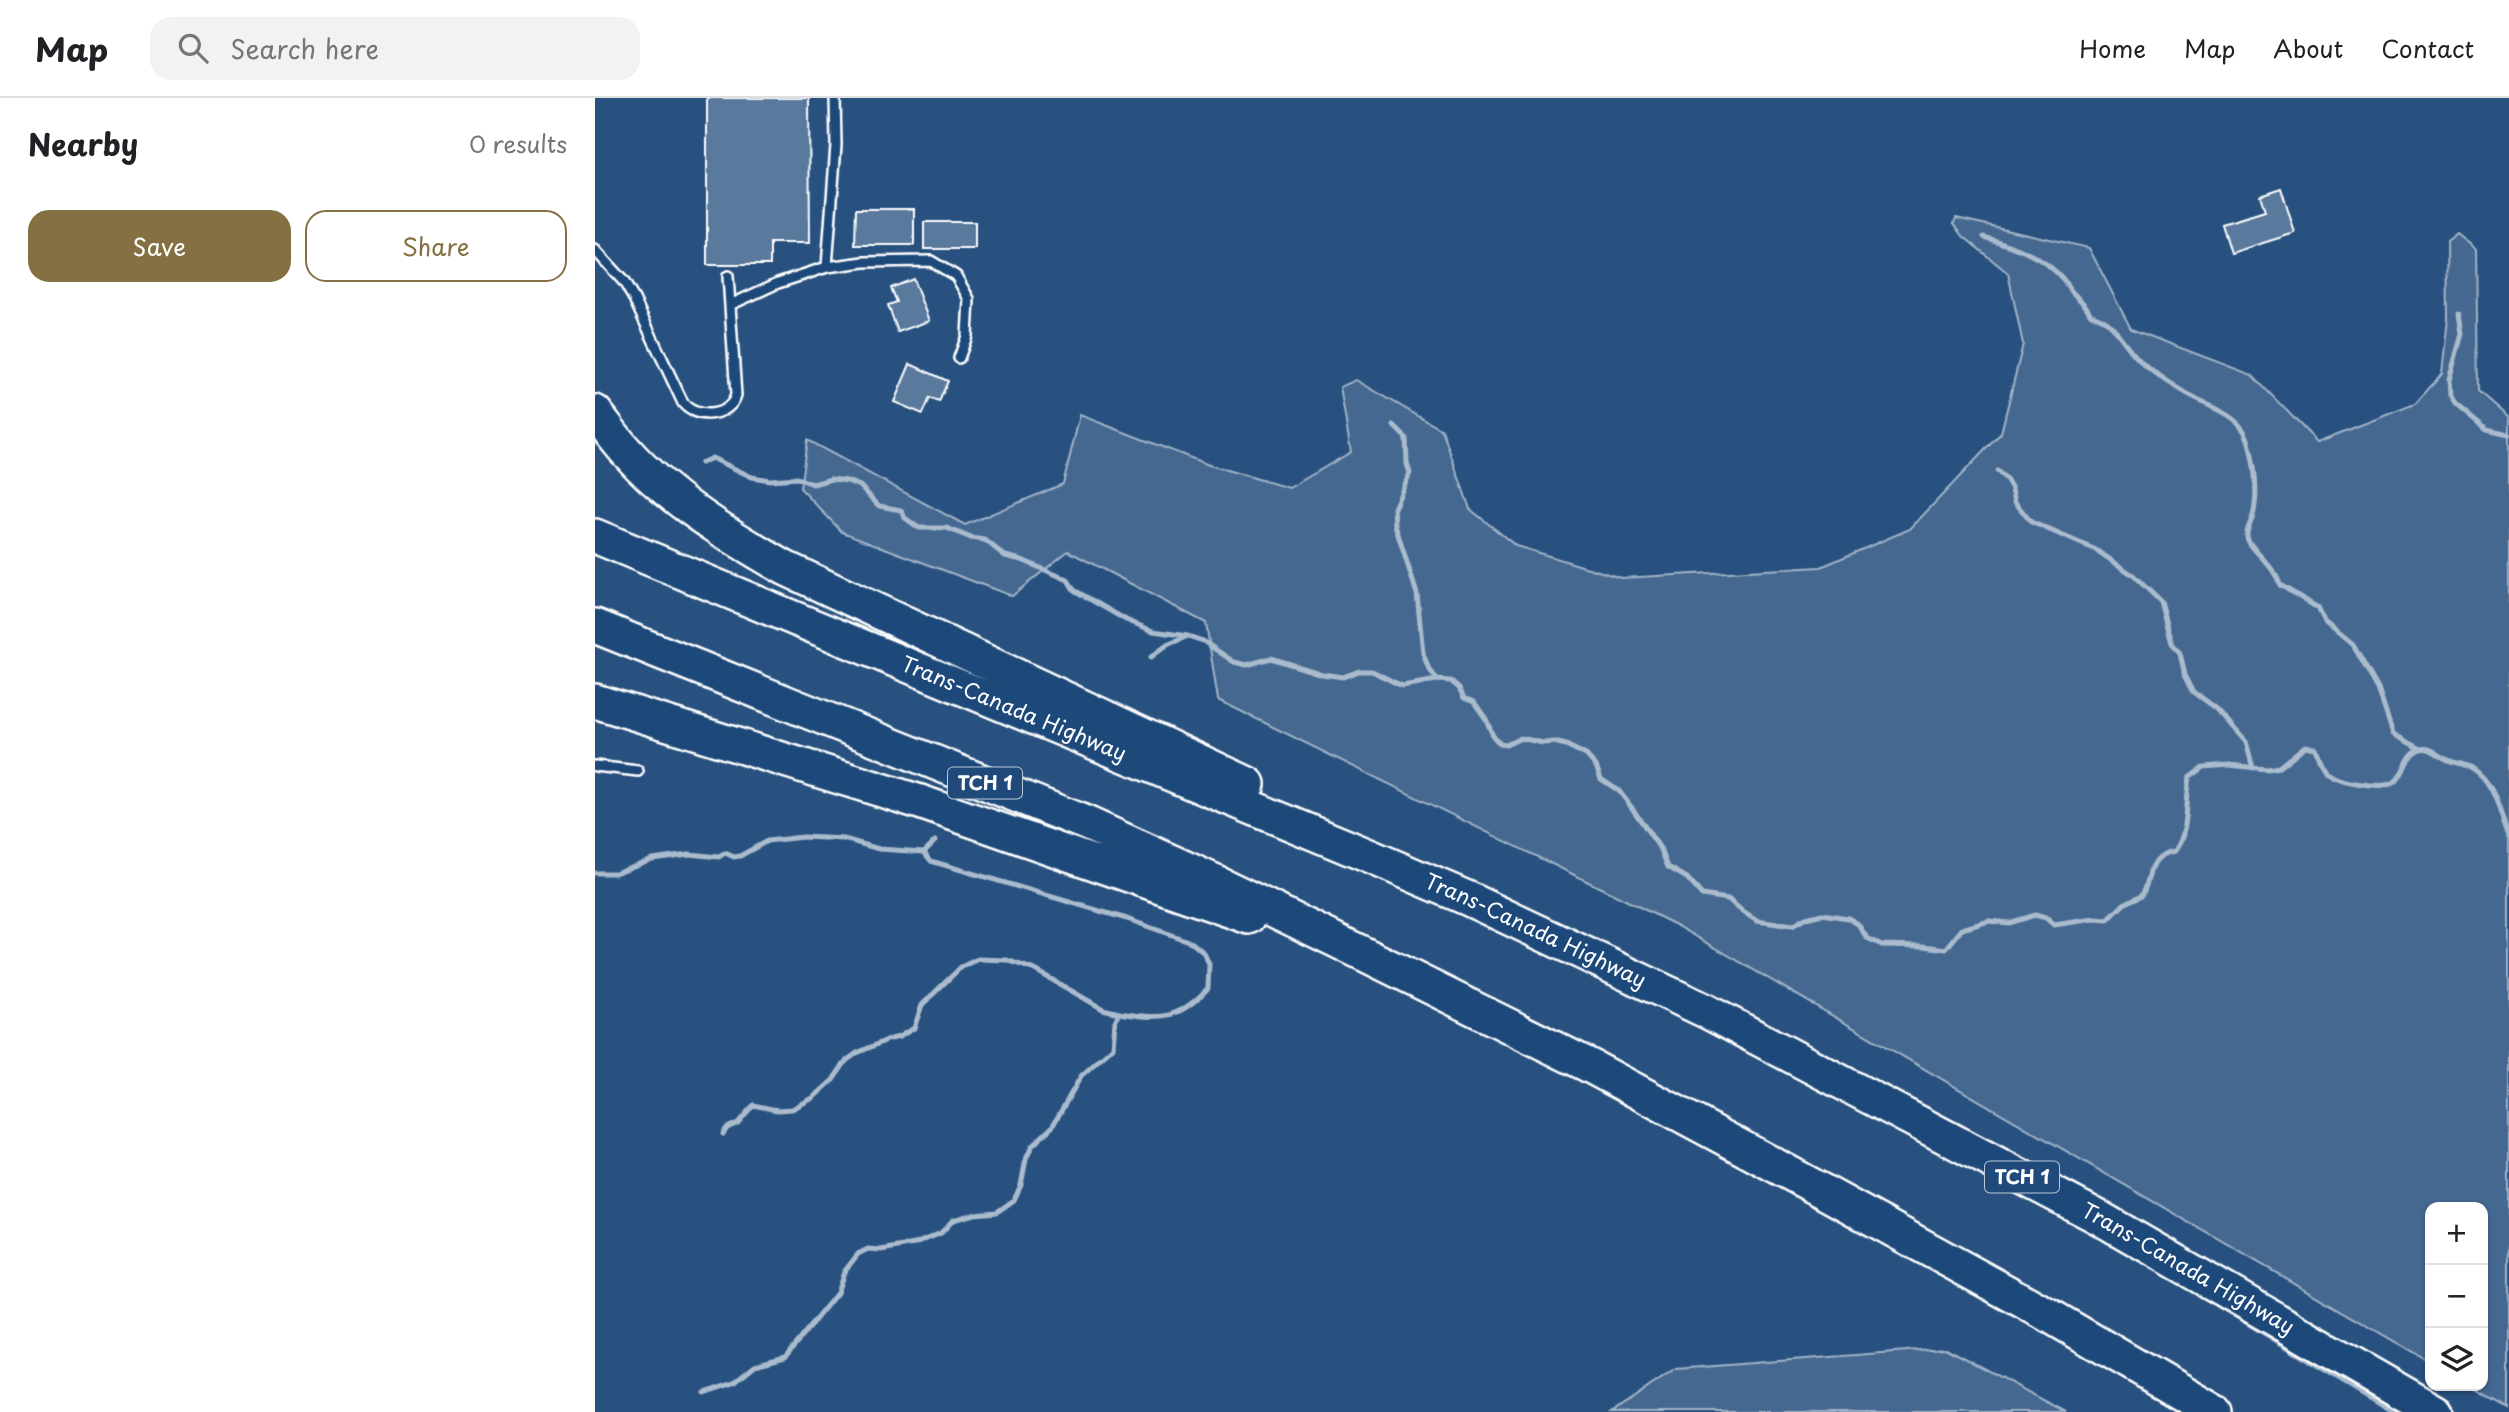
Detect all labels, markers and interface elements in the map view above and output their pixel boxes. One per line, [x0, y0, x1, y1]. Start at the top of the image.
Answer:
search box [150, 17, 640, 80]
text: Map [35, 23, 108, 73]
icon: search [174, 29, 212, 67]
text: Search here [230, 29, 379, 68]
text: Home [2079, 30, 2146, 66]
text: Map [2184, 30, 2235, 66]
text: About [2273, 30, 2343, 66]
text: Contact [2381, 30, 2474, 66]
text: Nearby [28, 121, 138, 166]
text: 0 results [469, 126, 567, 161]
button: Save [28, 210, 291, 282]
button: Share [305, 210, 567, 282]
street label: Trans-Canada Highway [897, 646, 1132, 768]
road number: TCH 1 [948, 768, 1022, 798]
street label: Trans-Canada Highway [1420, 864, 1652, 995]
road number: TCH 1 [1985, 1162, 2059, 1192]
street label: Trans-Canada Highway [2077, 1193, 2301, 1341]
map controls [2425, 1202, 2488, 1391]
button: + [2425, 1202, 2488, 1265]
button: − [2425, 1265, 2488, 1328]
button: layers [2425, 1328, 2488, 1391]

